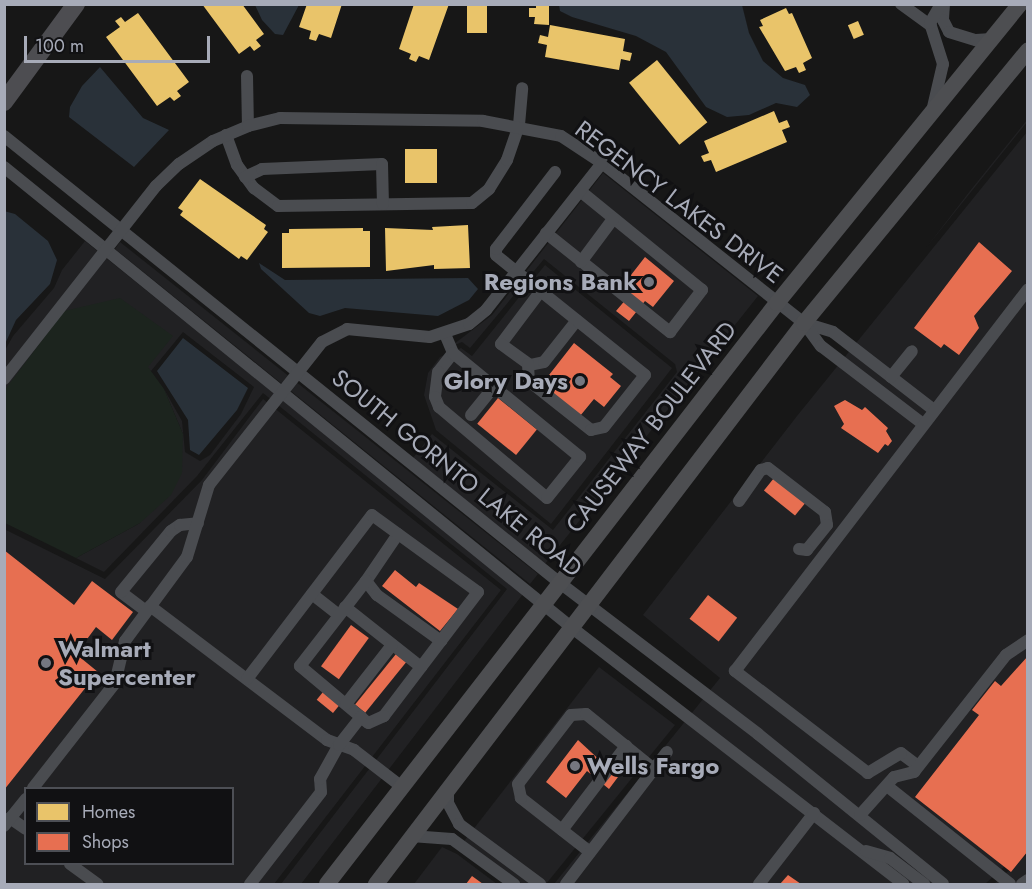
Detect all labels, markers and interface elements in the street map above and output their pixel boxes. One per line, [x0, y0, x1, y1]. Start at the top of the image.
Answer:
scale bar [27, 24, 213, 62]
text: 100 m [35, 33, 84, 59]
street label: REGENCY LAKES DRIVE [569, 114, 789, 290]
place label: Regions Bank [484, 268, 637, 296]
marker: Regions Bank [642, 275, 656, 289]
street label: CAUSEWAY BOULEVARD [560, 316, 742, 538]
street label: SOUTH GORNTO LAKE ROAD [326, 363, 588, 583]
place label: Glory Days [444, 367, 568, 395]
marker: Glory Days [573, 374, 587, 388]
place label: Walmart Supercenter [58, 635, 196, 691]
marker: Walmart Supercenter [39, 656, 53, 670]
place label: Wells Fargo [587, 752, 719, 780]
marker: Wells Fargo [568, 759, 582, 773]
legend [24, 787, 234, 865]
text: Homes [82, 799, 135, 825]
text: Shops [82, 829, 129, 855]

